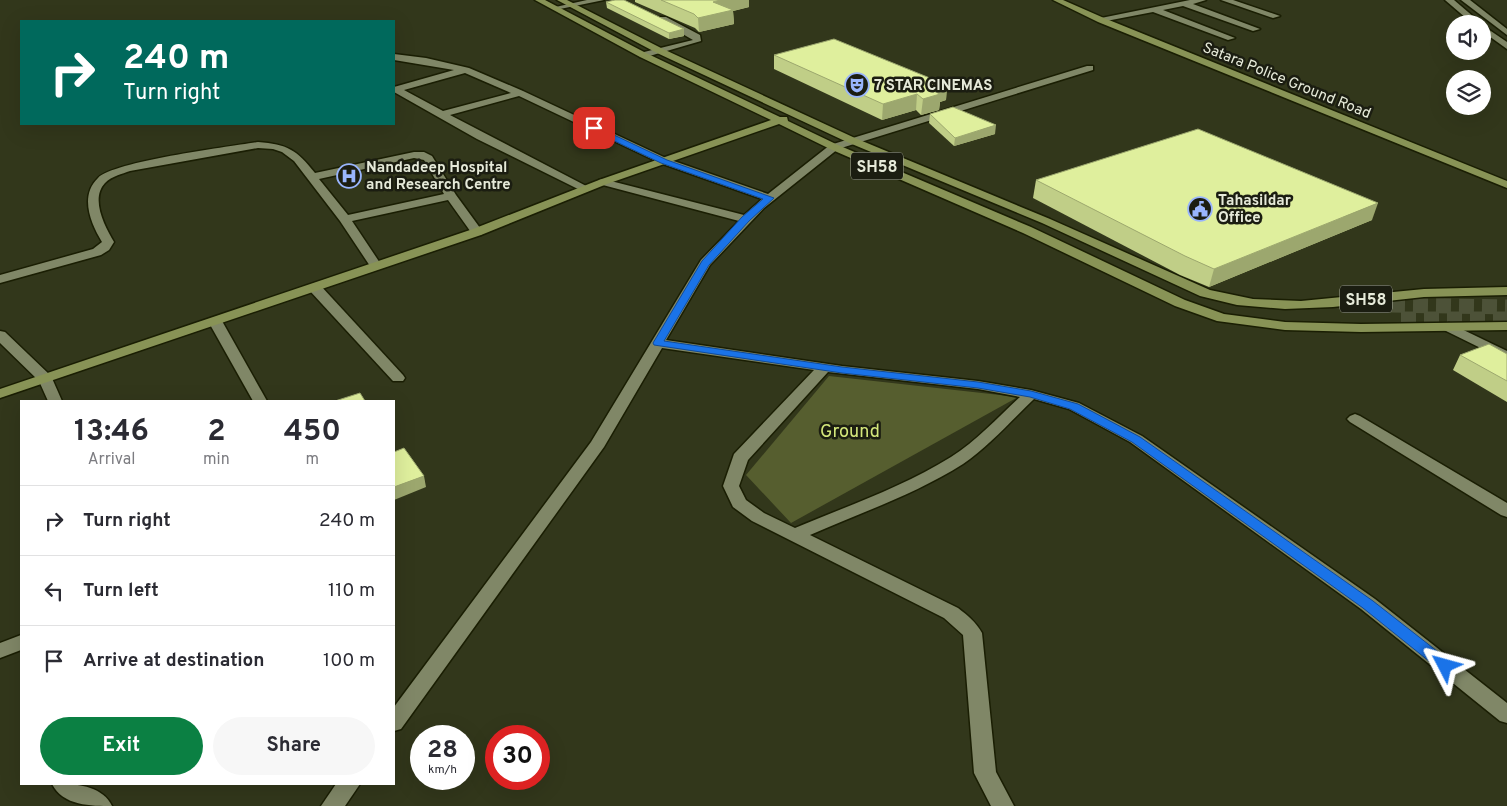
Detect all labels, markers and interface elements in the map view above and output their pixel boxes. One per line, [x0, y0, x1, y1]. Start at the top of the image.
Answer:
map controls [1446, 15, 1491, 115]
button: sound [1446, 15, 1491, 60]
text: 240 m [123, 37, 229, 81]
street label: Satara Police Ground Road [1199, 39, 1373, 124]
icon: right [40, 40, 105, 105]
button: layers [1446, 70, 1491, 115]
theatre icon: 7 STAR CINEMAS [844, 72, 870, 98]
place label: 7 STAR CINEMAS [874, 77, 992, 96]
text: Turn right [123, 80, 220, 107]
pin [573, 107, 615, 149]
icon: arrive [580, 114, 608, 142]
road number: SH58 [851, 153, 903, 180]
place label: Nandadeep Hospital and Research Centre [366, 159, 511, 195]
hospital icon: Nandadeep Hospital and Research Centre [336, 163, 362, 189]
place label: Tahasildar Office [1218, 192, 1292, 228]
public building icon: Tahasildar Office [1187, 196, 1213, 222]
road number: SH58 [1340, 286, 1392, 312]
text: 13:46 [74, 414, 149, 451]
text: 2 [207, 414, 226, 451]
text: 450 [284, 414, 341, 451]
park label: Ground [820, 421, 880, 444]
text: Arrival [88, 450, 135, 470]
text: min [203, 450, 230, 470]
text: m [306, 450, 319, 470]
icon: right [40, 507, 68, 535]
text: Turn right [83, 509, 171, 533]
text: 240 m [319, 509, 375, 533]
icon: left [40, 577, 68, 605]
text: Turn left [83, 579, 159, 603]
text: 110 m [328, 579, 375, 603]
position arrow [1418, 639, 1470, 691]
icon: arrive [40, 647, 68, 675]
text: Arrive at destination [83, 649, 264, 673]
text: 100 m [323, 649, 375, 673]
button: Exit [40, 717, 203, 775]
button: Share [213, 717, 375, 775]
speed limit sign: 30 [485, 725, 550, 790]
text: 28 [427, 735, 458, 767]
text: km/h [428, 762, 457, 778]

